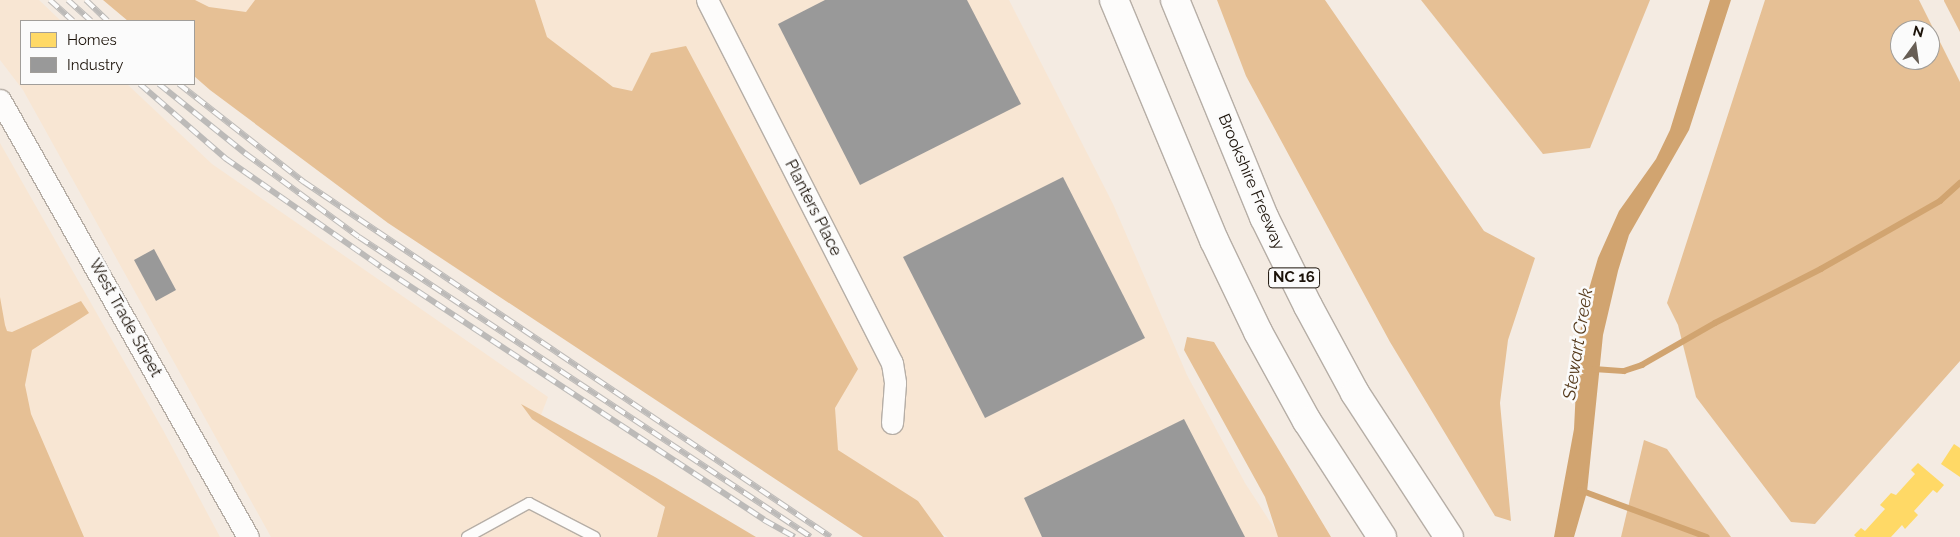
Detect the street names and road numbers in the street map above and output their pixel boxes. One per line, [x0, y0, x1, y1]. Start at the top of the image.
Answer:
street label: Brookshire Freeway [1214, 111, 1288, 253]
street label: Planters Place [781, 157, 845, 259]
street label: West Trade Street [84, 255, 166, 381]
road number: NC 16 [1268, 266, 1320, 290]

